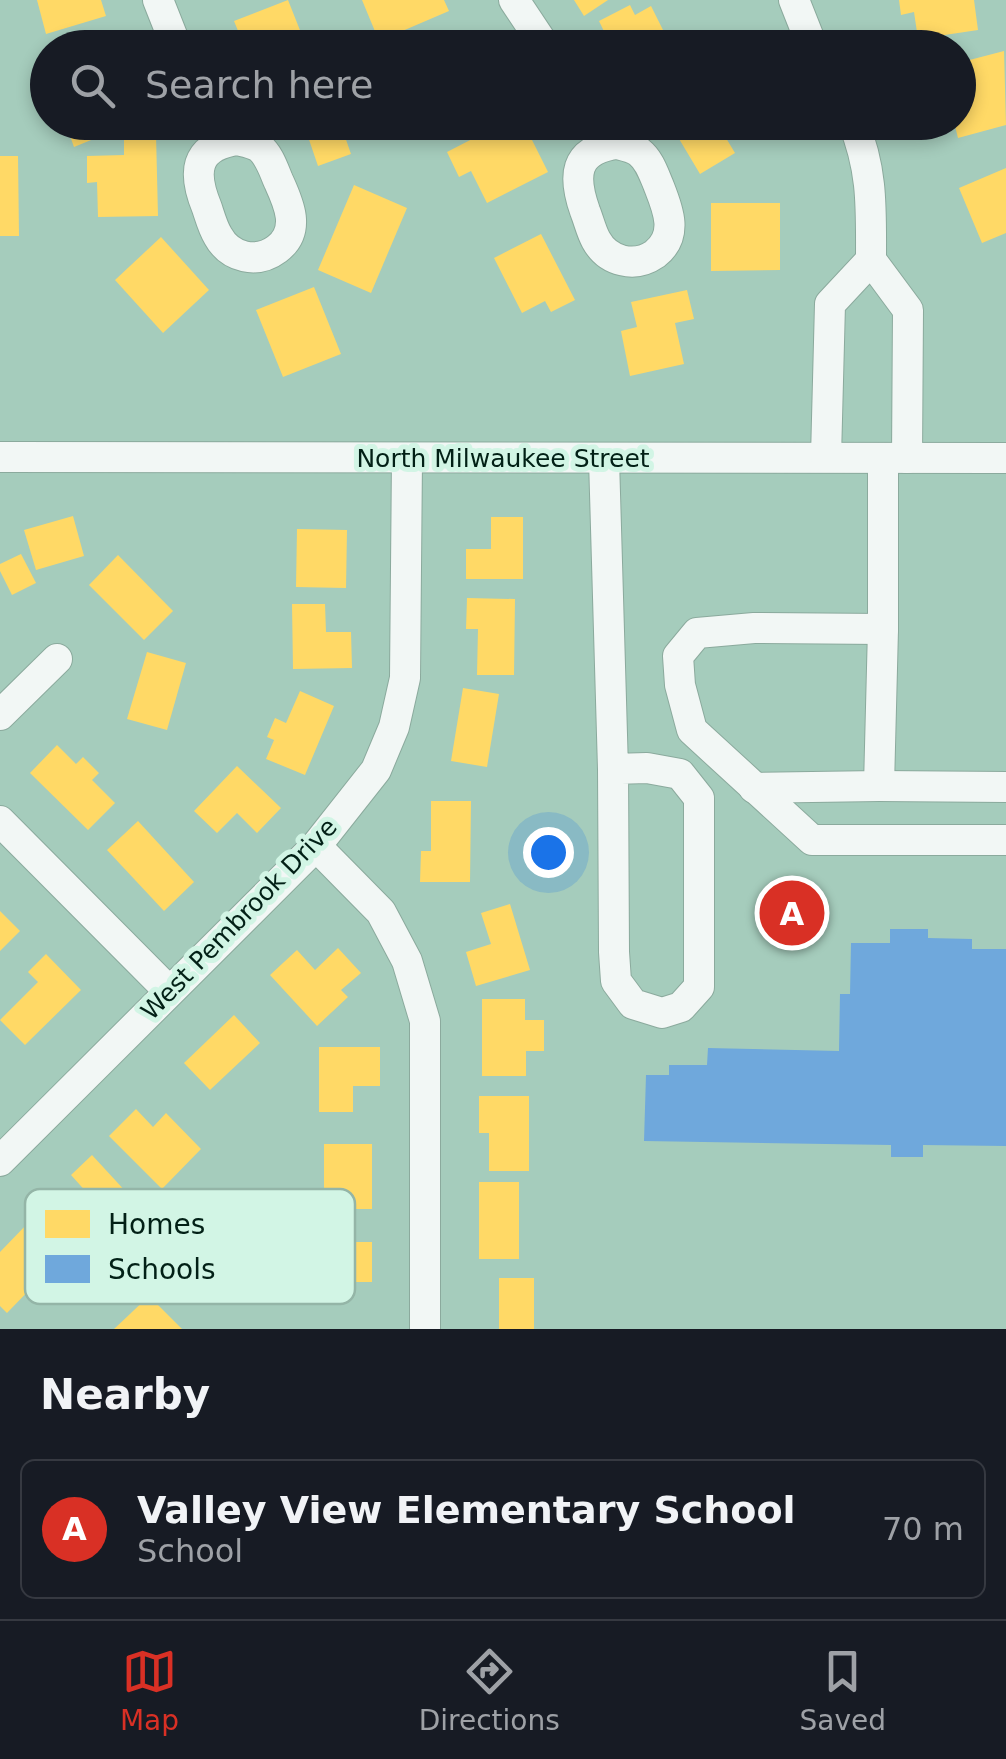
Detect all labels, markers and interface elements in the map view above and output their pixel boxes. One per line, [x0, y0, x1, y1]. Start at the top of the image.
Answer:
search box [30, 30, 976, 140]
icon: search [65, 58, 120, 113]
text: Search here [145, 63, 373, 107]
street label: North Milwaukee Street [356, 444, 650, 473]
street label: West Pembrook Drive [135, 812, 343, 1026]
your location [523, 827, 574, 878]
pin: A [760, 876, 824, 950]
legend [25, 1189, 355, 1304]
text: Homes [108, 1208, 205, 1241]
text: Schools [108, 1253, 216, 1286]
text: Nearby [40, 1370, 210, 1419]
text: Valley View Elementary School [137, 1488, 796, 1532]
text: A [62, 1510, 87, 1548]
text: 70 m [882, 1510, 964, 1548]
text: School [137, 1532, 243, 1570]
tab: Map [120, 1644, 179, 1737]
tab: Directions [419, 1644, 560, 1737]
tab: Saved [800, 1644, 886, 1737]

